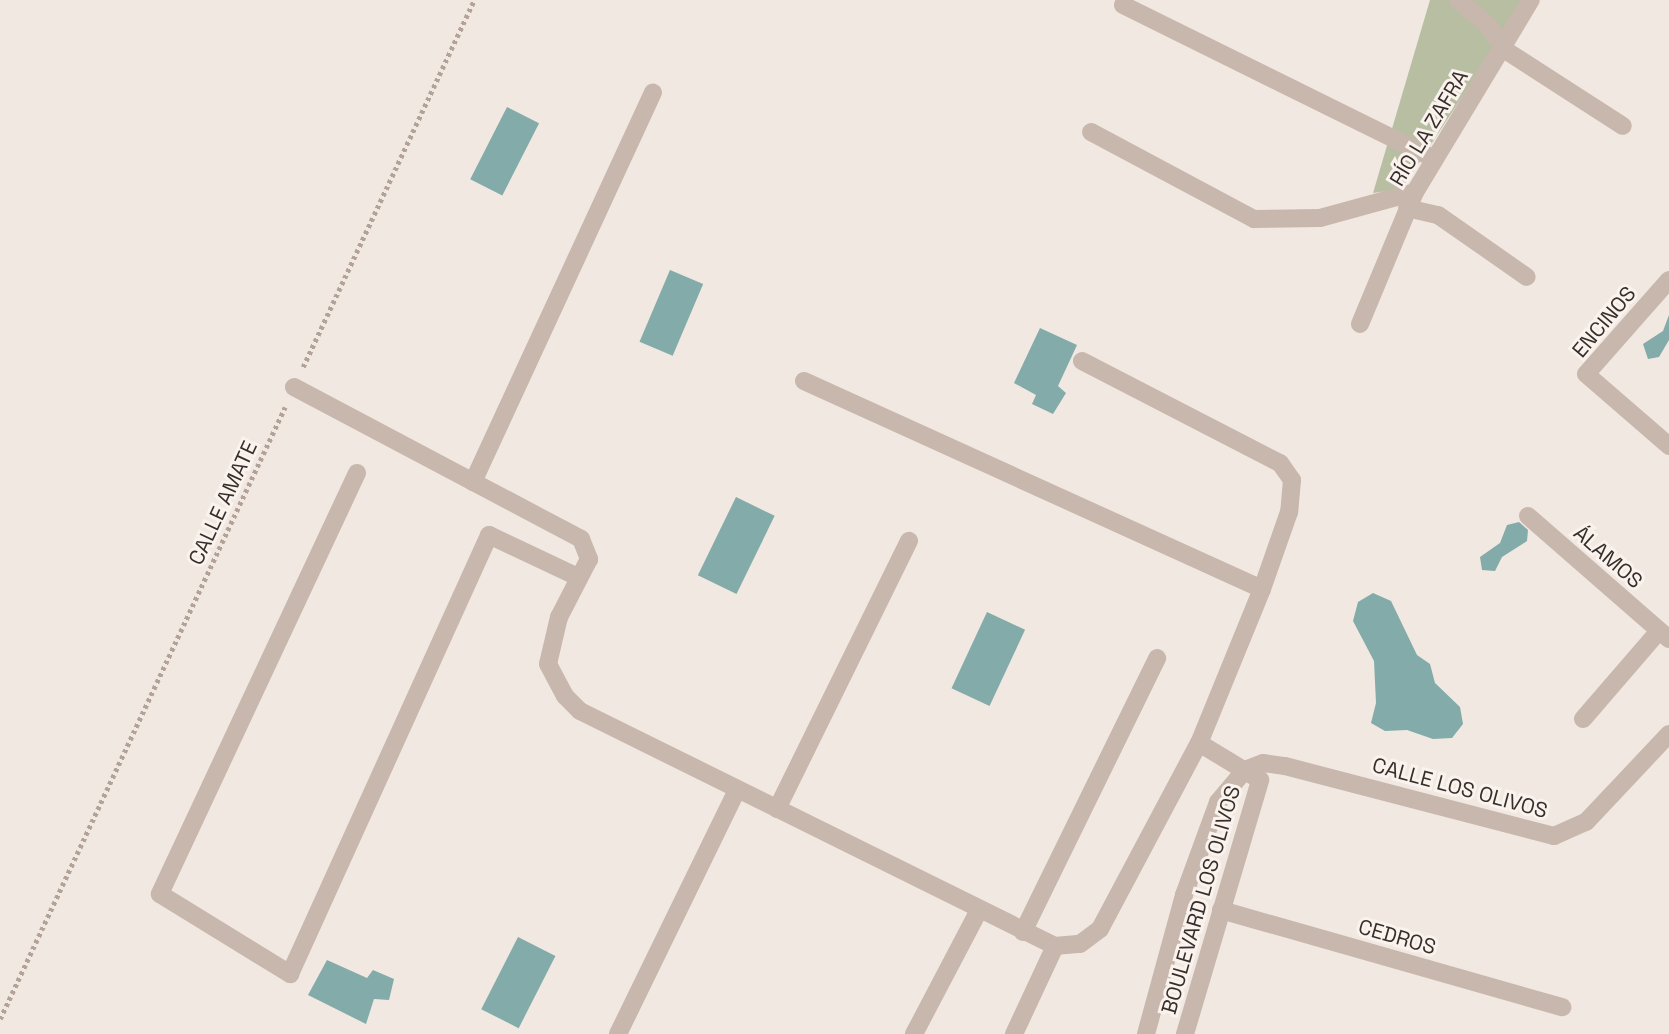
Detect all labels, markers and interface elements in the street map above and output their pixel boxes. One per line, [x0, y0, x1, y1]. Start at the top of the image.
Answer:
street label: RÍO LA ZAFRA [1384, 65, 1474, 191]
street label: ENCINOS [1567, 281, 1641, 363]
street label: CALLE AMATE [183, 437, 263, 569]
street label: ÁLAMOS [1568, 520, 1648, 594]
street label: CALLE LOS OLIVOS [1370, 752, 1550, 824]
street label: BOULEVARD LOS OLIVOS [1156, 783, 1246, 1017]
street label: CEDROS [1355, 914, 1439, 960]

